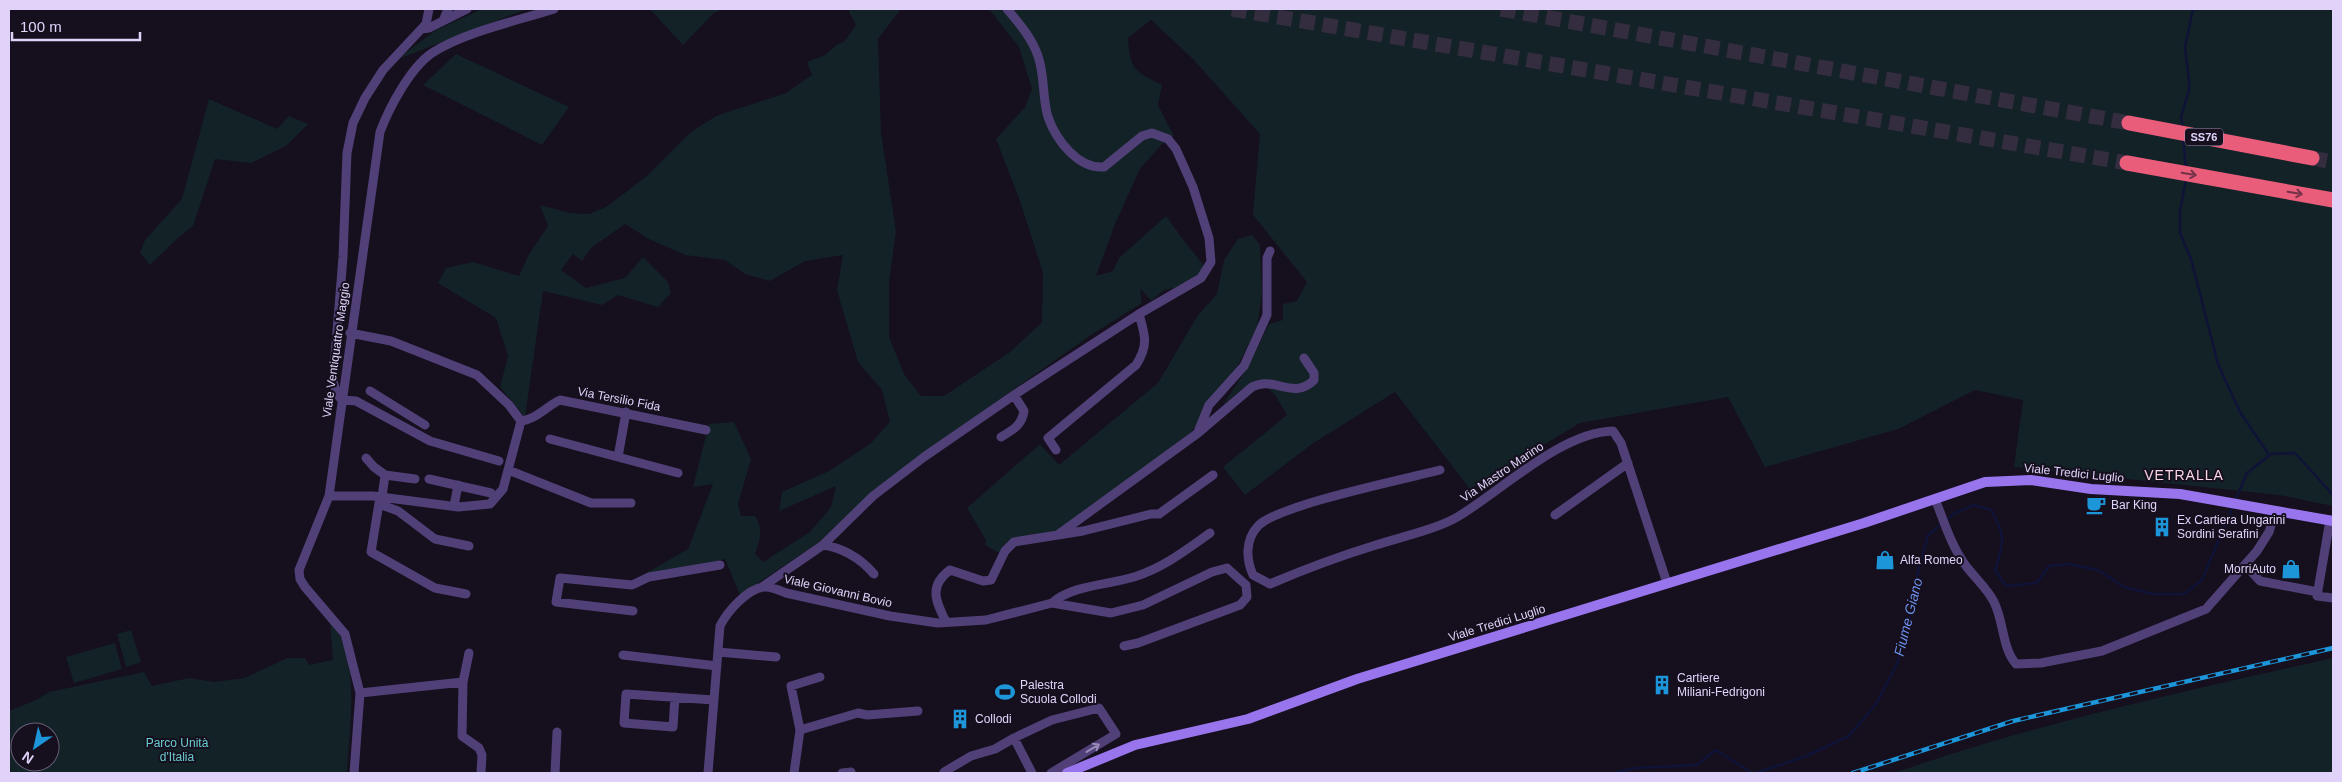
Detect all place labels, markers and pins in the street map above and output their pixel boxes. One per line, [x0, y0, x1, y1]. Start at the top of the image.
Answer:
cafe icon: Bar King [2085, 494, 2107, 516]
place label: Bar King [2111, 498, 2157, 512]
place label: Ex Cartiera Ungarini Sordini Serafini [2177, 513, 2285, 541]
building icon: Ex Cartiera Ungarini Sordini Serafini [2151, 516, 2173, 538]
shop icon: Alfa Romeo [1874, 549, 1896, 571]
place label: Alfa Romeo [1900, 553, 1963, 567]
shop icon: MorriAuto [2280, 558, 2302, 580]
place label: MorriAuto [2224, 562, 2276, 576]
place label: Cartiere Miliani-Fedrigoni [1677, 671, 1765, 699]
building icon: Cartiere Miliani-Fedrigoni [1651, 674, 1673, 696]
place label: Palestra Scuola Collodi [1020, 678, 1097, 706]
sports icon: Palestra Scuola Collodi [994, 681, 1016, 703]
building icon: Collodi [949, 708, 971, 730]
place label: Collodi [975, 712, 1012, 726]

